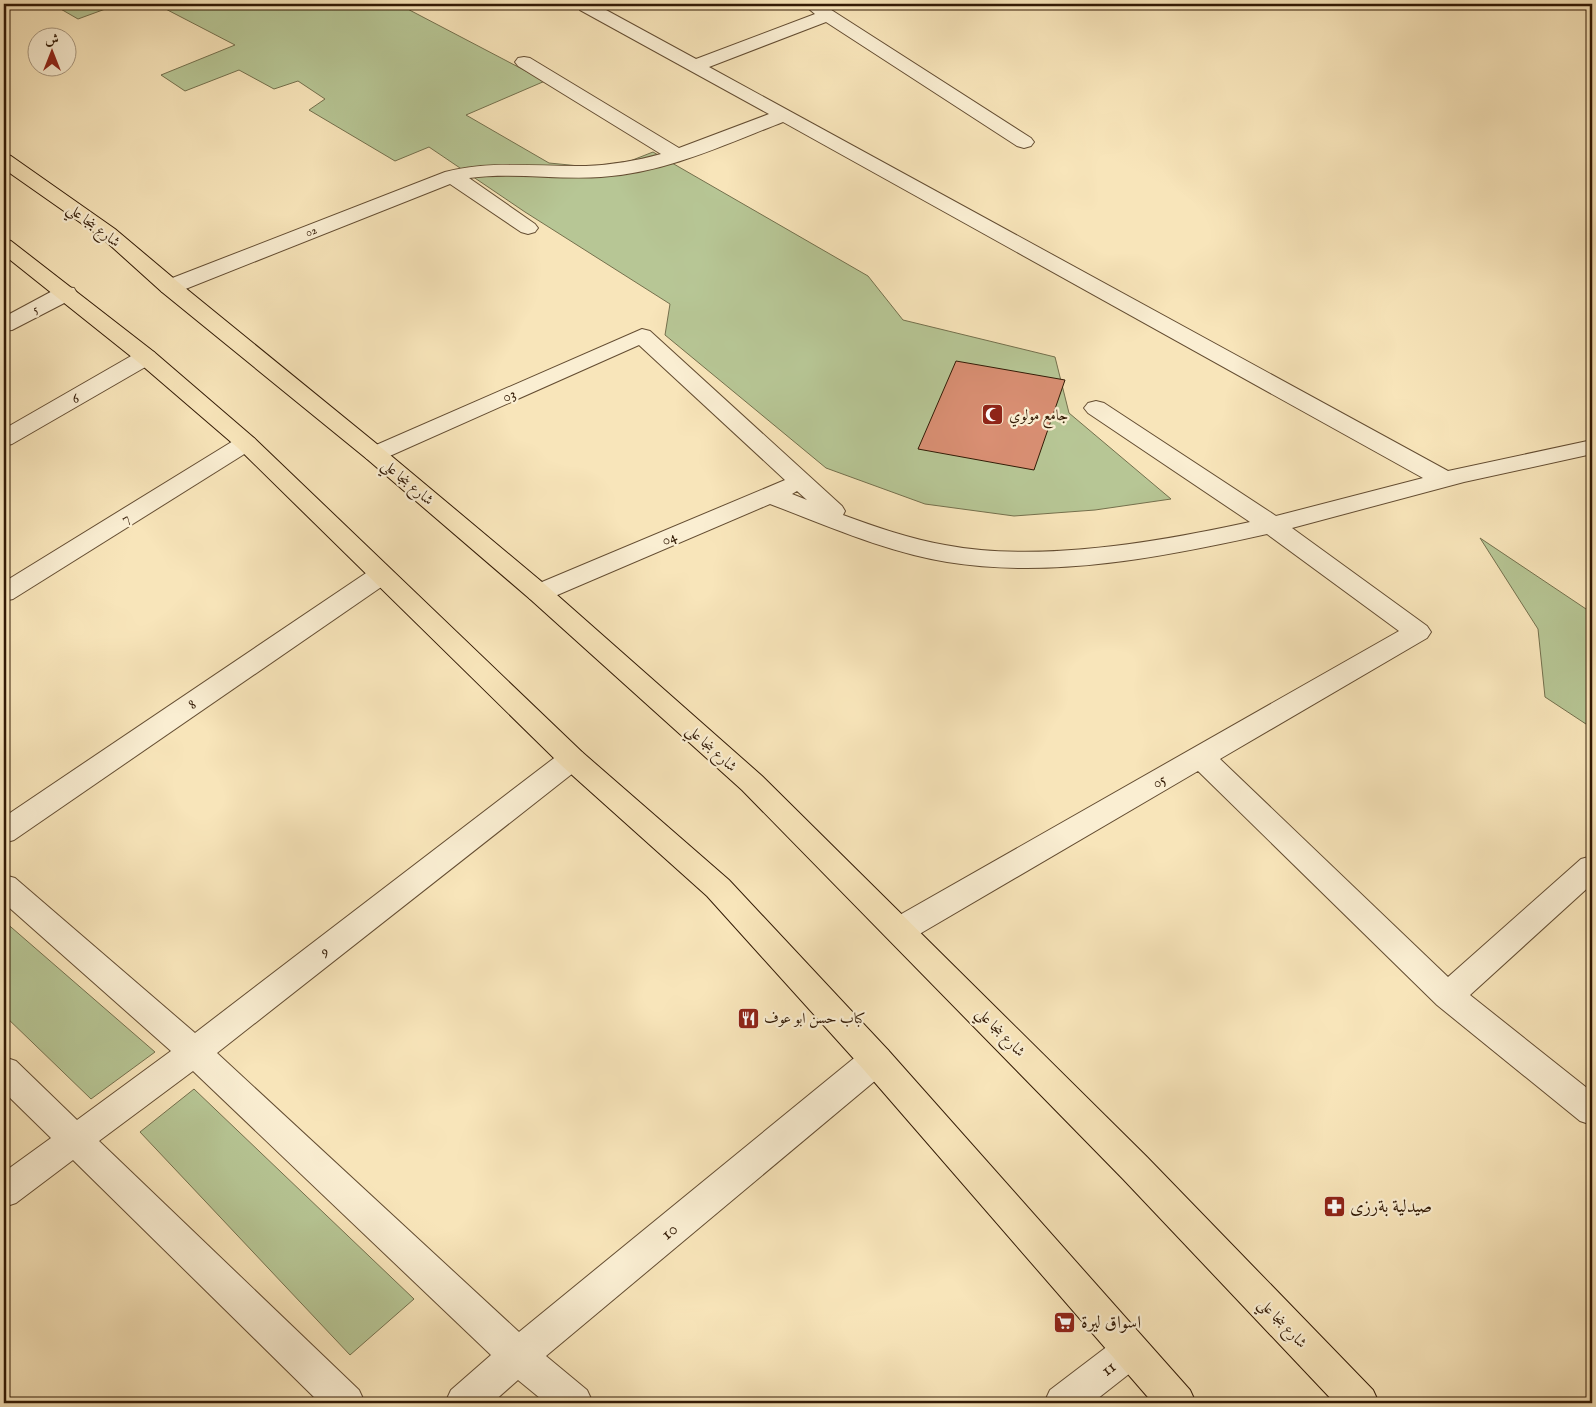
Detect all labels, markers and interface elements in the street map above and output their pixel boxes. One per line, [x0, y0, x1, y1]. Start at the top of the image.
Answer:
north arrow [28, 28, 78, 78]
text: ش [45, 31, 59, 49]
street label: شارع بنجا علي [61, 199, 124, 255]
street label: 02 [303, 222, 320, 241]
street label: 5 [30, 301, 41, 317]
street label: 03 [499, 384, 519, 407]
street label: 6 [68, 388, 83, 408]
mosque icon: جامع مولوي [981, 403, 1005, 427]
place label: جامع مولوي [1009, 406, 1068, 429]
street label: شارع بنجا علي [375, 455, 438, 513]
street label: 7 [117, 509, 133, 528]
street label: 04 [659, 527, 680, 550]
street label: 8 [185, 695, 200, 714]
street label: شارع بنجا علي [680, 721, 741, 779]
street label: 05 [1149, 770, 1170, 793]
street label: 9 [315, 942, 333, 962]
street label: شارع بنجا علي [969, 1004, 1029, 1064]
restaurant icon: كباب حسن ابو عوف [736, 1006, 760, 1030]
place label: كباب حسن ابو عوف [764, 1009, 866, 1028]
pharmacy icon: صيدلية بةرزى [1322, 1194, 1346, 1218]
place label: صيدلية بةرزى [1350, 1196, 1432, 1219]
street label: 10 [657, 1218, 683, 1246]
street label: شارع بنجا علي [1251, 1294, 1311, 1355]
supermarket icon: اسواق ليرة [1053, 1310, 1077, 1334]
place label: اسواق ليرة [1081, 1312, 1141, 1335]
street label: 11 [1097, 1356, 1121, 1382]

